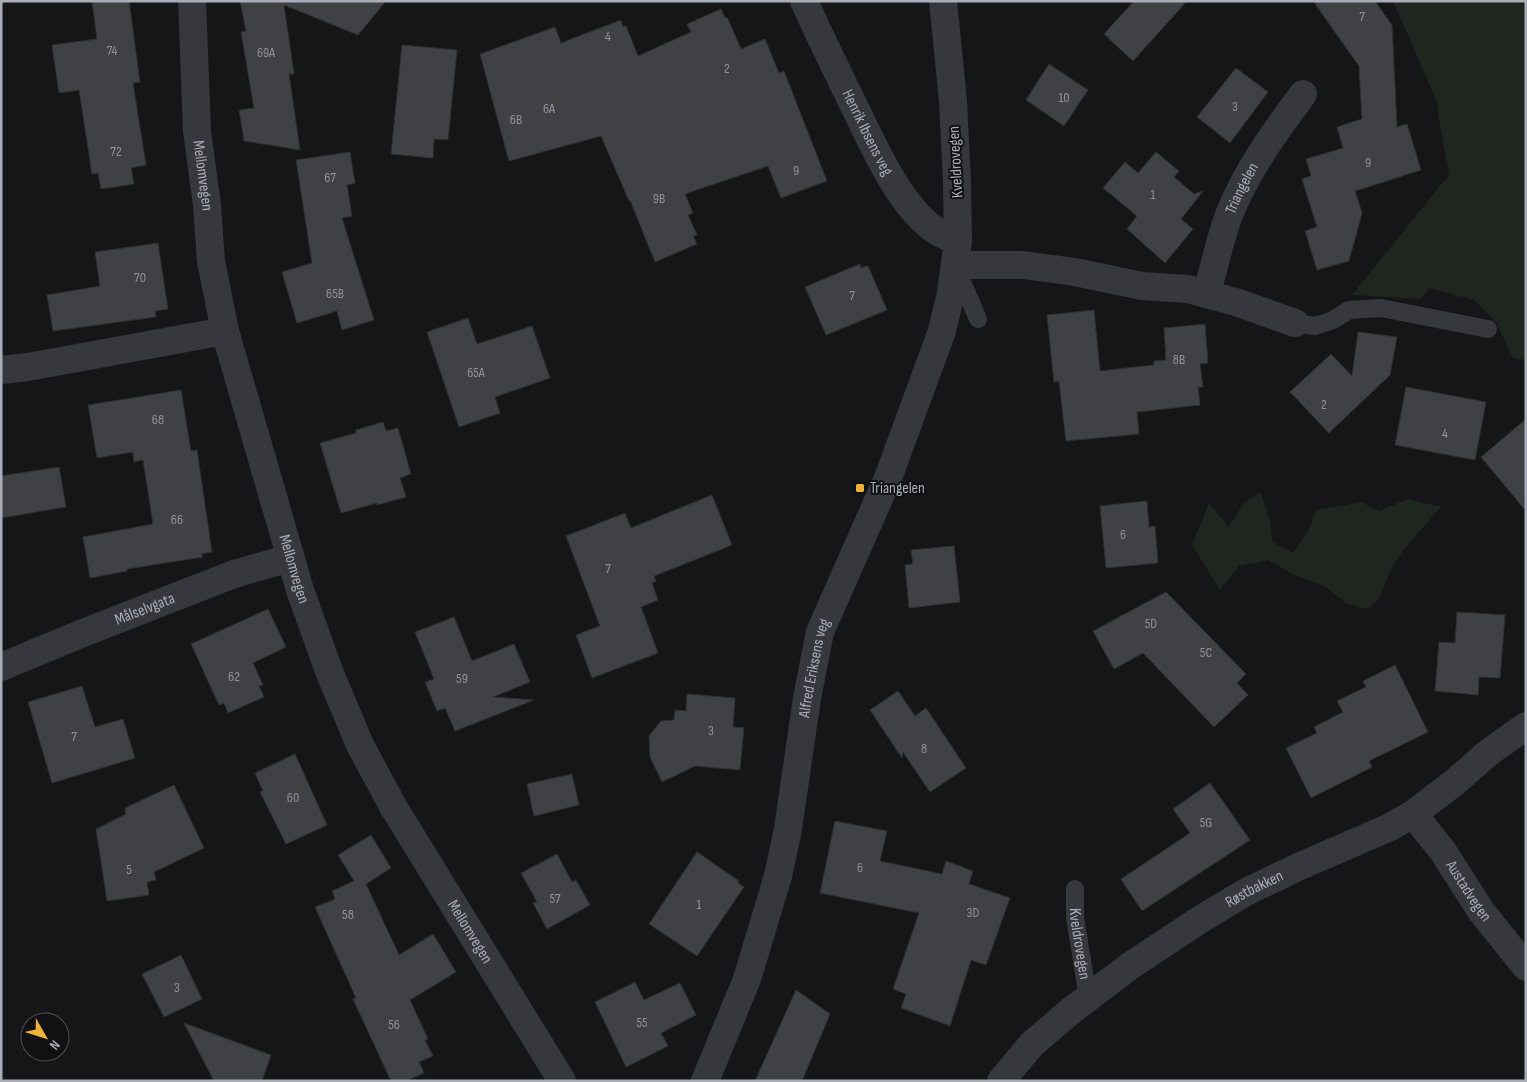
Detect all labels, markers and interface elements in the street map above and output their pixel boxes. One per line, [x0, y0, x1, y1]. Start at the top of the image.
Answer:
house number: 7 [1359, 8, 1365, 25]
house number: 4 [605, 28, 611, 45]
house number: 74 [107, 42, 118, 59]
house number: 69A [257, 44, 276, 61]
house number: 2 [724, 60, 730, 77]
street label: Henrik Ibsens veg [838, 86, 897, 179]
house number: 10 [1058, 89, 1070, 106]
house number: 3 [1232, 98, 1238, 115]
house number: 6A [543, 100, 556, 117]
house number: 6B [510, 111, 522, 128]
street label: Kveldrovegen [945, 126, 967, 198]
street label: Mellomvegen [189, 139, 217, 211]
house number: 72 [110, 143, 122, 160]
house number: 9 [1365, 154, 1371, 171]
street label: Triangelen [1221, 159, 1263, 217]
house number: 9 [793, 162, 799, 179]
house number: 67 [324, 169, 336, 186]
house number: 1 [1151, 186, 1156, 203]
house number: 9B [653, 190, 665, 207]
house number: 70 [134, 269, 146, 286]
house number: 65B [326, 285, 344, 302]
house number: 7 [849, 287, 855, 304]
house number: 8B [1173, 351, 1185, 368]
house number: 65A [467, 364, 486, 381]
house number: 2 [1321, 396, 1327, 413]
house number: 68 [152, 411, 164, 428]
house number: 4 [1442, 425, 1448, 442]
place label: Triangelen [870, 479, 925, 498]
marker: Triangelen [854, 482, 866, 494]
house number: 66 [171, 511, 183, 528]
house number: 6 [1120, 526, 1126, 543]
street label: Mellomvegen [275, 532, 314, 606]
house number: 7 [605, 560, 611, 577]
street label: Målselvgata [112, 589, 177, 629]
street label: Alfred Eriksens veg [795, 615, 834, 720]
house number: 5D [1145, 615, 1157, 632]
house number: 5C [1200, 644, 1212, 661]
house number: 62 [228, 668, 240, 685]
house number: 59 [456, 670, 468, 687]
house number: 3 [708, 722, 714, 739]
house number: 7 [71, 728, 77, 745]
house number: 8 [921, 740, 927, 757]
house number: 60 [287, 789, 299, 806]
house number: 5G [1200, 814, 1212, 831]
street label: Austadvegen [1441, 856, 1495, 925]
house number: 6 [857, 859, 863, 876]
house number: 5 [126, 861, 132, 878]
street label: Røstbakken [1222, 866, 1286, 912]
house number: 57 [549, 890, 561, 907]
street label: Mellomvegen [443, 896, 497, 967]
house number: 1 [697, 896, 702, 913]
house number: 3D [967, 904, 979, 921]
house number: 58 [342, 906, 354, 923]
street label: Kveldrovegen [1065, 908, 1094, 981]
house number: 3 [174, 979, 180, 996]
north arrow [20, 1012, 70, 1062]
house number: 55 [636, 1014, 648, 1031]
house number: 56 [388, 1016, 400, 1033]
text: N [46, 1037, 64, 1053]

